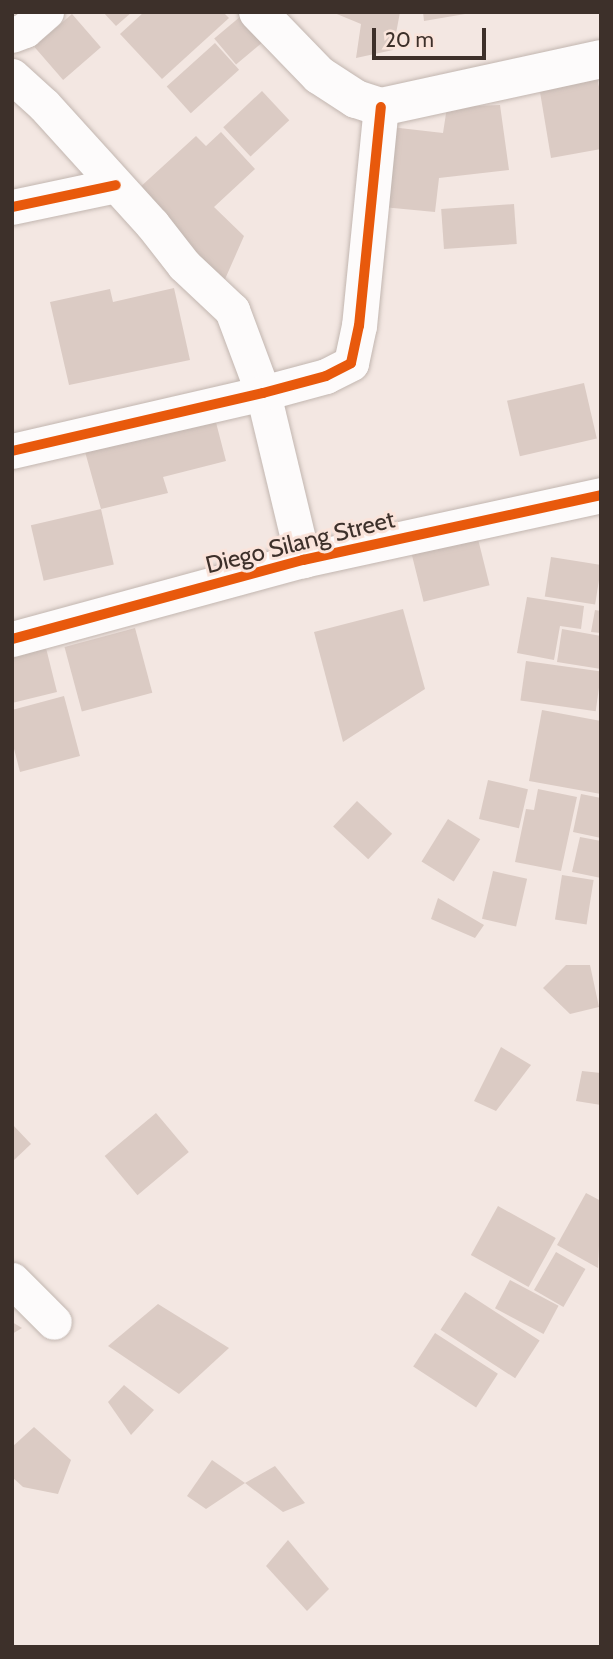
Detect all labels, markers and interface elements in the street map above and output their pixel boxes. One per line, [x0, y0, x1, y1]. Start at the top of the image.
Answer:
scale bar [375, 14, 489, 58]
text: 20 m [385, 27, 434, 52]
street label: Diego Silang Street [202, 505, 398, 579]

